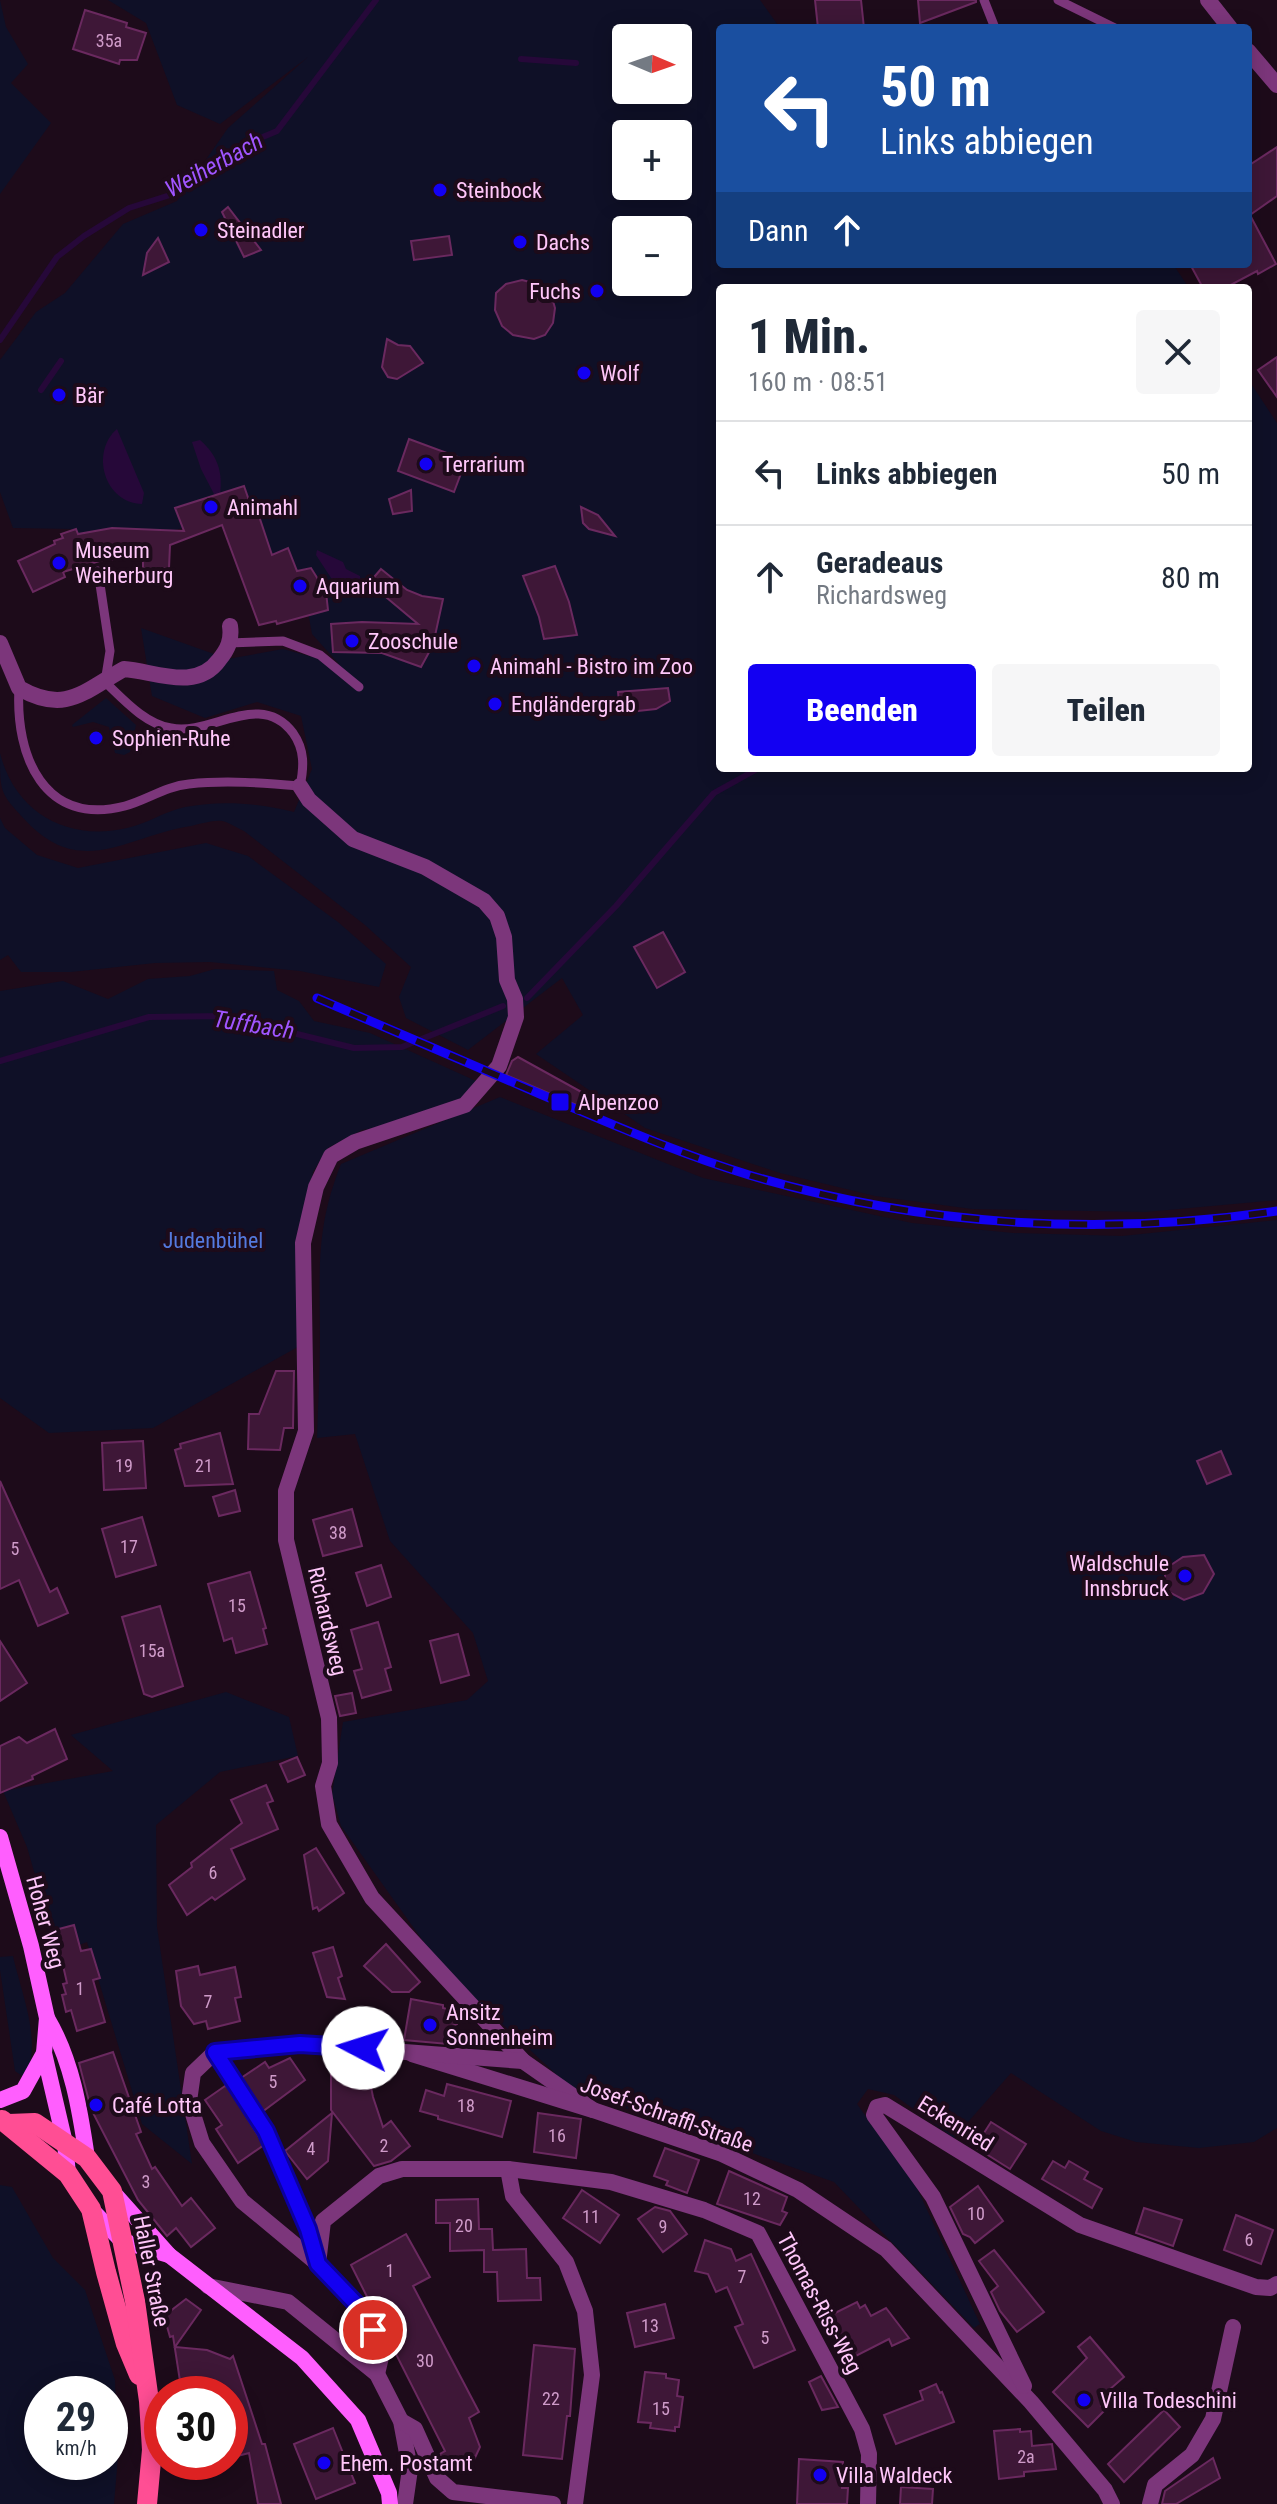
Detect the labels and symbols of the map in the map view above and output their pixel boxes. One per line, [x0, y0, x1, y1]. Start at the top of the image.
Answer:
north arrow [612, 24, 692, 104]
house number: 35a [96, 30, 122, 51]
water label: Weiherbach [160, 127, 268, 203]
place label: Steinbock [456, 178, 542, 203]
marker: Steinbock [431, 181, 449, 199]
place label: Steinadler [217, 218, 305, 243]
marker: Steinadler [192, 221, 210, 239]
place label: Dachs [536, 230, 590, 255]
marker: Dachs [511, 233, 529, 251]
place label: Fuchs [529, 279, 581, 304]
marker: Fuchs [588, 282, 606, 300]
place label: Wolf [600, 361, 640, 386]
marker: Wolf [575, 364, 593, 382]
place label: Bär [75, 383, 105, 408]
marker: Bär [50, 386, 68, 404]
place label: Terrarium [442, 452, 525, 477]
marker: Terrarium [417, 455, 435, 473]
place label: Animahl [227, 495, 298, 520]
marker: Animahl [202, 498, 220, 516]
place label: Museum Weiherburg [75, 538, 173, 588]
marker: Museum Weiherburg [50, 554, 68, 572]
place label: Aquarium [316, 574, 400, 599]
marker: Aquarium [291, 577, 309, 595]
place label: Zooschule [368, 629, 458, 654]
marker: Zooschule [343, 632, 361, 650]
place label: Animahl - Bistro im Zoo [490, 654, 693, 679]
marker: Animahl - Bistro im Zoo [465, 657, 483, 675]
place label: Engländergrab [511, 692, 636, 717]
marker: Engländergrab [486, 695, 504, 713]
place label: Sophien-Ruhe [112, 726, 231, 751]
marker: Sophien-Ruhe [87, 729, 105, 747]
water label: Tuffbach [211, 1005, 297, 1045]
place label: Alpenzoo [578, 1090, 659, 1115]
marker: Alpenzoo [549, 1091, 571, 1113]
park label: Judenbühel [163, 1228, 263, 1253]
house number: 19 [115, 1455, 133, 1476]
house number: 21 [195, 1455, 213, 1476]
house number: 38 [329, 1522, 347, 1543]
house number: 17 [120, 1536, 138, 1557]
house number: 5 [11, 1538, 20, 1559]
place label: Waldschule Innsbruck [1069, 1551, 1169, 1601]
street label: Richardsweg [303, 1564, 352, 1678]
marker: Waldschule Innsbruck [1176, 1567, 1194, 1585]
house number: 15 [228, 1595, 246, 1616]
house number: 15a [139, 1640, 165, 1661]
house number: 6 [209, 1862, 217, 1883]
street label: Hoher Weg [21, 1873, 70, 1971]
house number: 1 [76, 1978, 84, 1999]
house number: 7 [204, 1991, 213, 2012]
place label: Ansitz Sonnenheim [446, 2000, 553, 2050]
position arrow [321, 2006, 405, 2090]
marker: Ansitz Sonnenheim [421, 2016, 439, 2034]
house number: 5 [269, 2071, 278, 2092]
street label: Josef-Schraffl-Straße [577, 2072, 757, 2157]
street label: Eckenried [913, 2090, 998, 2156]
place label: Café Lotta [112, 2093, 202, 2118]
house number: 18 [457, 2095, 475, 2116]
marker: Café Lotta [87, 2096, 105, 2114]
house number: 16 [548, 2125, 566, 2146]
house number: 2 [380, 2135, 389, 2156]
house number: 4 [307, 2138, 316, 2159]
house number: 3 [142, 2171, 150, 2192]
house number: 12 [743, 2188, 761, 2209]
house number: 10 [967, 2203, 985, 2224]
house number: 11 [582, 2206, 600, 2227]
street label: Haller Straße [128, 2213, 175, 2329]
house number: 20 [455, 2215, 473, 2236]
house number: 9 [659, 2216, 667, 2237]
street label: Thomas-Riss-Weg [772, 2229, 867, 2378]
house number: 6 [1245, 2229, 1253, 2250]
house number: 1 [386, 2260, 394, 2281]
house number: 7 [738, 2266, 747, 2287]
pin [339, 2296, 407, 2364]
house number: 13 [641, 2315, 659, 2336]
house number: 5 [761, 2327, 770, 2348]
house number: 30 [416, 2350, 434, 2371]
speed limit sign: 30 [144, 2376, 248, 2480]
house number: 22 [542, 2388, 560, 2409]
place label: Villa Todeschini [1100, 2388, 1237, 2413]
marker: Villa Todeschini [1075, 2391, 1093, 2409]
house number: 15 [652, 2398, 670, 2419]
house number: 2a [1017, 2446, 1035, 2467]
place label: Ehem. Postamt [340, 2451, 473, 2476]
marker: Ehem. Postamt [315, 2454, 333, 2472]
place label: Villa Waldeck [836, 2463, 952, 2488]
marker: Villa Waldeck [811, 2466, 829, 2484]

